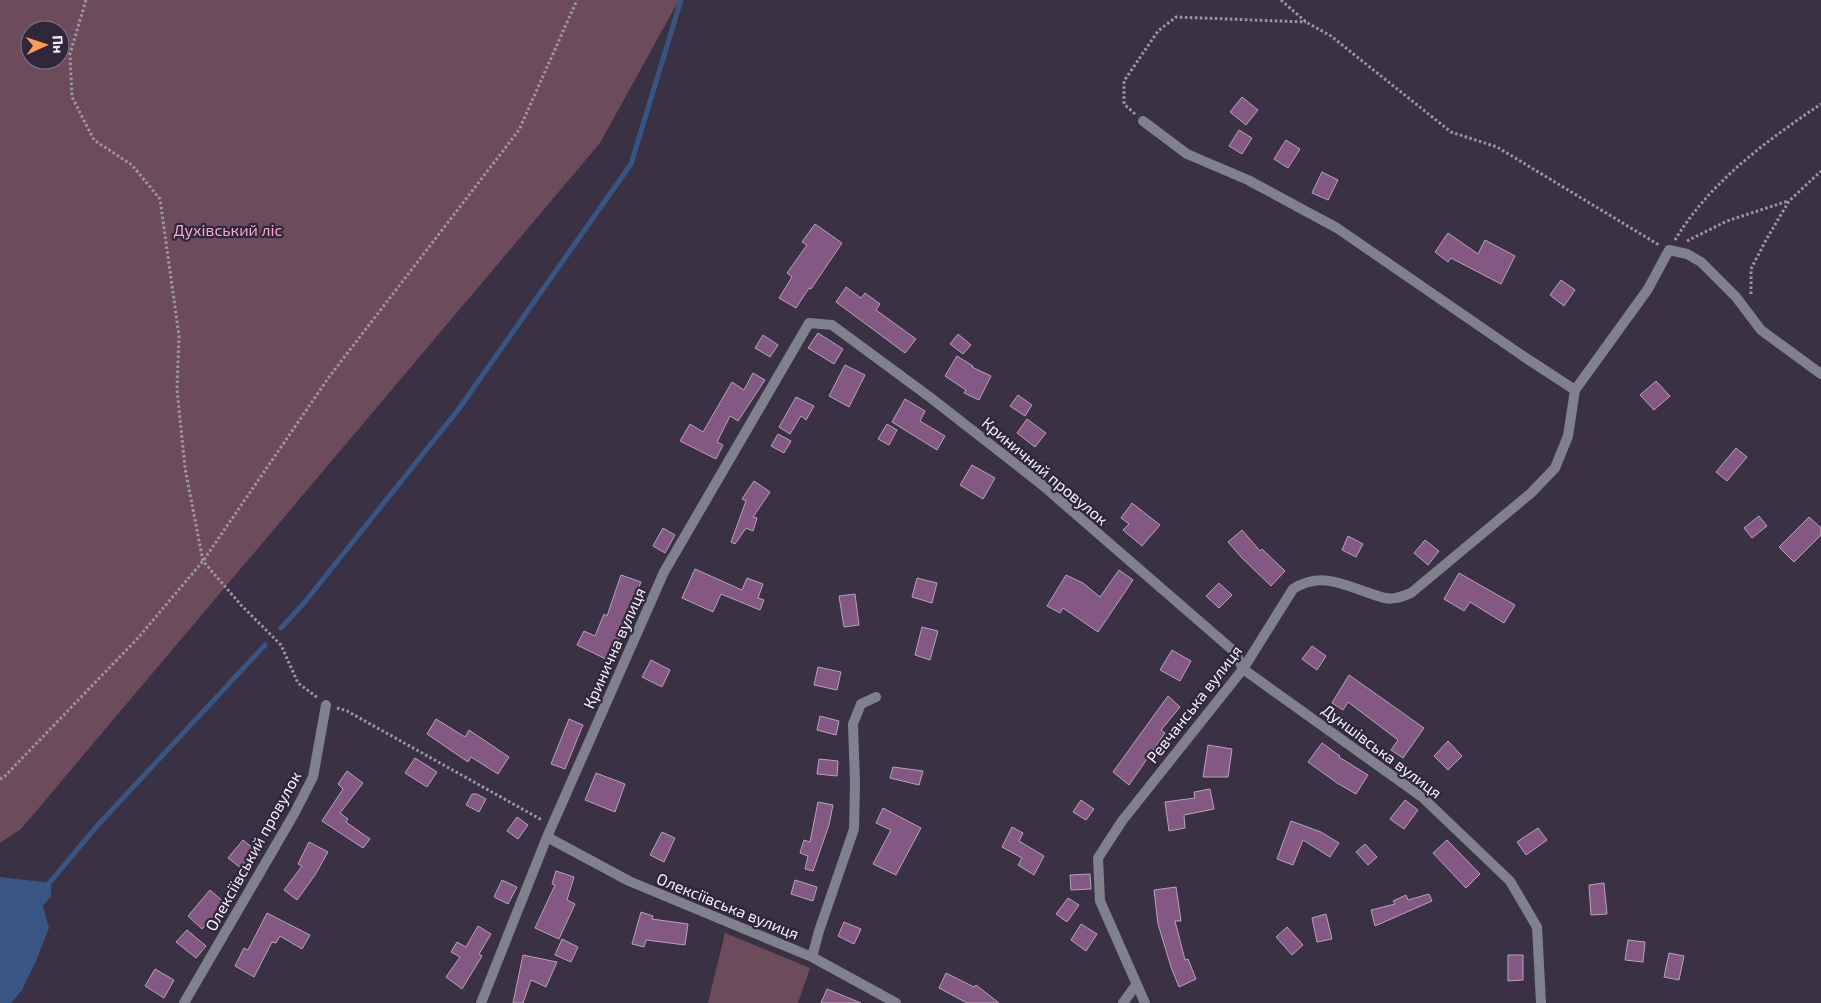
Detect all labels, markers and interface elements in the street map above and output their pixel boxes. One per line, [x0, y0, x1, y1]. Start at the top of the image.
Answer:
north arrow [20, 20, 70, 70]
text: Пн [50, 35, 67, 54]
park label: Духівський ліс [174, 220, 282, 240]
street label: Криничний провулок [978, 412, 1112, 530]
street label: Кринична вулиця [578, 584, 650, 712]
street label: Ревчанська вулиця [1142, 641, 1246, 767]
street label: Дуншівська вулиця [1318, 699, 1446, 803]
street label: Олексіївський провулок [201, 767, 305, 934]
street label: Олексіївська вулиця [654, 868, 802, 944]

